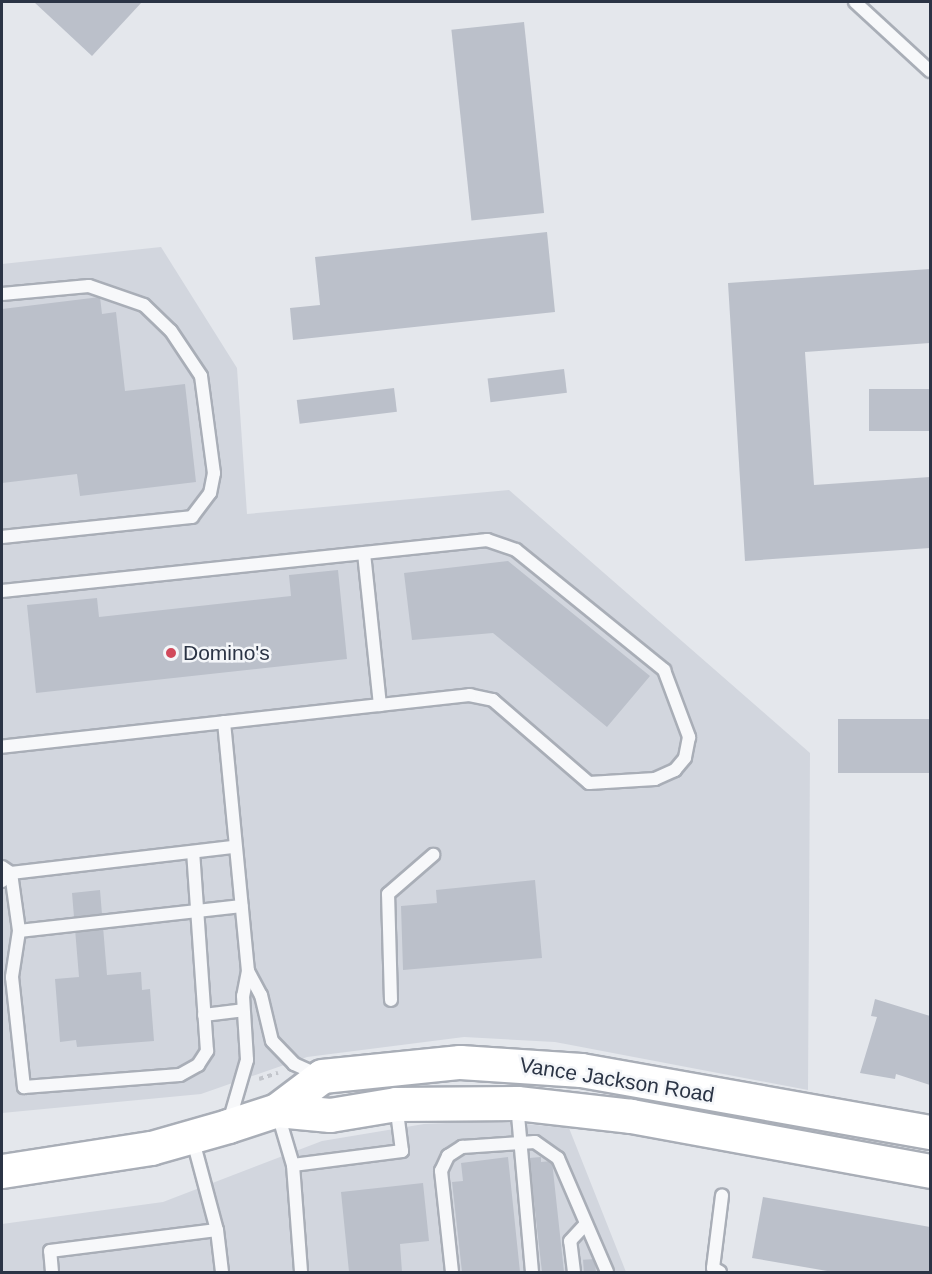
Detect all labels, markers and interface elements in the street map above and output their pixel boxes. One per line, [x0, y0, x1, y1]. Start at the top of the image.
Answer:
place label: Domino's [183, 640, 270, 666]
marker: Domino's [164, 646, 178, 660]
street label: Vance Jackson Road [518, 1052, 716, 1108]

